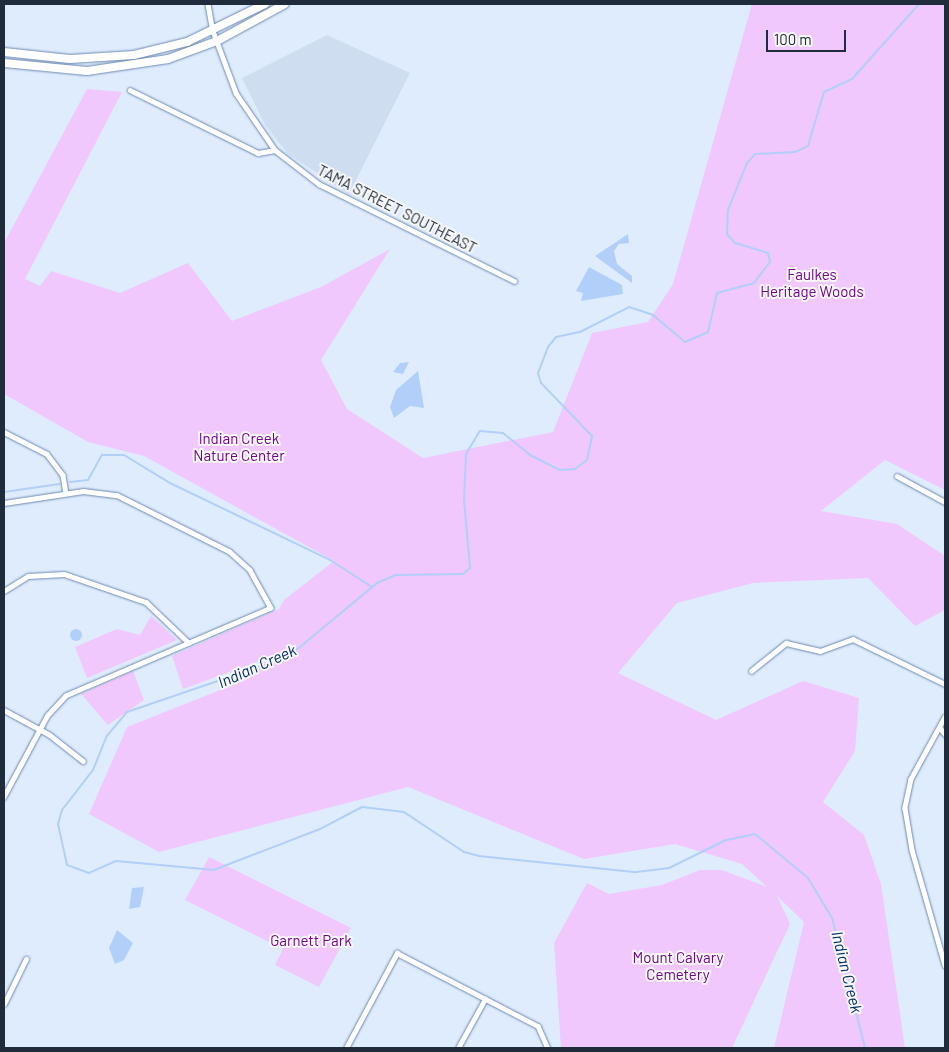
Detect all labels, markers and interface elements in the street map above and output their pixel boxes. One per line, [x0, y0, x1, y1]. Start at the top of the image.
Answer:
scale bar [769, 20, 849, 52]
text: 100 m [774, 30, 812, 48]
street label: TAMA STREET SOUTHEAST [314, 161, 480, 257]
park label: Faulkes Heritage Woods [760, 265, 864, 300]
park label: Indian Creek Nature Center [193, 429, 285, 464]
water label: Indian Creek [215, 640, 299, 692]
water label: Indian Creek [828, 929, 866, 1015]
park label: Garnett Park [270, 932, 352, 950]
park label: Mount Calvary Cemetery [632, 948, 724, 983]

